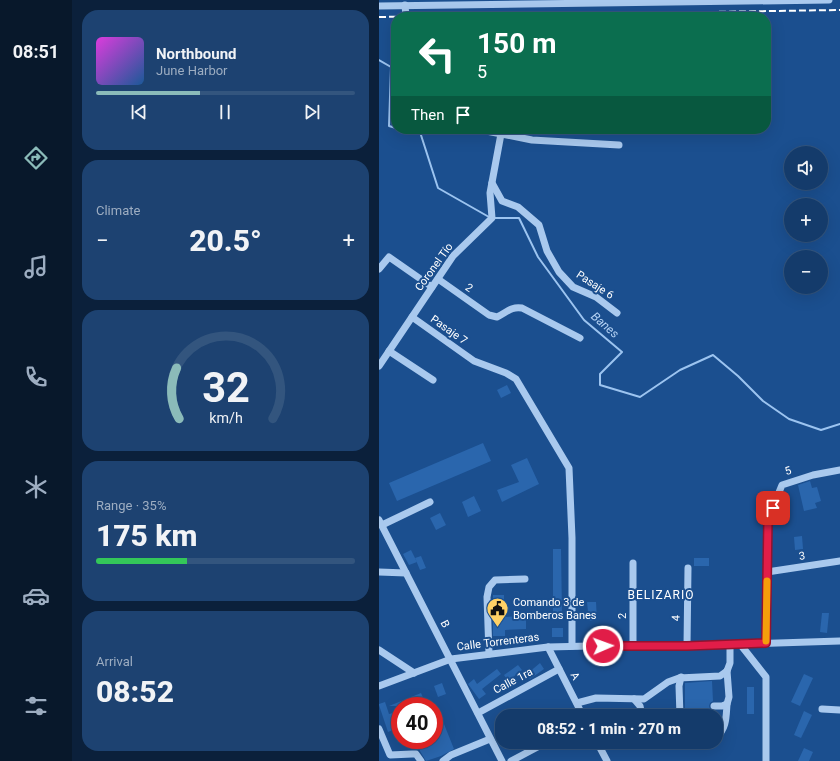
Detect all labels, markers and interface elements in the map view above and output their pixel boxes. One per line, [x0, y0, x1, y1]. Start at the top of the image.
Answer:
text: 150 m [477, 27, 556, 60]
icon: left [411, 28, 463, 80]
text: 08:51 [13, 41, 59, 62]
text: Northbound [156, 45, 237, 63]
text: 5 [477, 61, 487, 82]
text: June Harbor [156, 63, 228, 78]
icon: previous [128, 101, 150, 123]
icon: pause [214, 101, 236, 123]
icon: next [301, 101, 323, 123]
icon: arrive [452, 104, 474, 126]
text: Then [411, 106, 444, 124]
icon: directions [22, 144, 50, 172]
map controls [784, 146, 828, 294]
button: sound [784, 146, 828, 190]
button: + [784, 198, 828, 242]
text: Climate [96, 203, 140, 218]
text: 20.5° [189, 223, 262, 258]
text: − [96, 228, 109, 253]
text: + [343, 228, 355, 253]
street label: Coronel Tío [412, 241, 456, 293]
button: − [784, 250, 828, 294]
icon: music [22, 253, 50, 281]
street label: Pasaje 6 [574, 268, 616, 302]
street label: 2 [463, 281, 475, 295]
water label: Banes [588, 309, 622, 341]
street label: Pasaje 7 [428, 313, 470, 347]
text: 32 [202, 362, 249, 411]
icon: phone [22, 363, 50, 391]
text: km/h [209, 409, 242, 425]
street label: 5 [783, 464, 793, 478]
icon: climate [22, 473, 50, 501]
pin [756, 491, 790, 525]
icon: arrive [762, 497, 784, 519]
text: Range · 35% [96, 498, 166, 513]
text: 175 km [96, 518, 198, 553]
street label: 3 [798, 549, 806, 563]
icon: car [22, 582, 50, 610]
district label: BELIZARIO [627, 588, 695, 602]
public building icon: Comando 3 de Bomberos Banes [484, 595, 510, 628]
place label: Comando 3 de Bomberos Banes [513, 596, 597, 622]
street label: 2 [616, 613, 629, 619]
street label: 4 [669, 615, 683, 621]
street label: B [438, 618, 452, 630]
position arrow [582, 625, 624, 667]
street label: Calle Torrenteras [456, 630, 540, 654]
text: Arrival [96, 654, 133, 669]
street label: Calle 1ra [491, 665, 535, 697]
street label: A [568, 670, 583, 683]
text: 08:52 [96, 674, 174, 709]
icon: filters [22, 692, 50, 720]
speed limit sign: 40 [391, 697, 443, 749]
text: 08:52 · 1 min · 270 m [537, 720, 681, 738]

